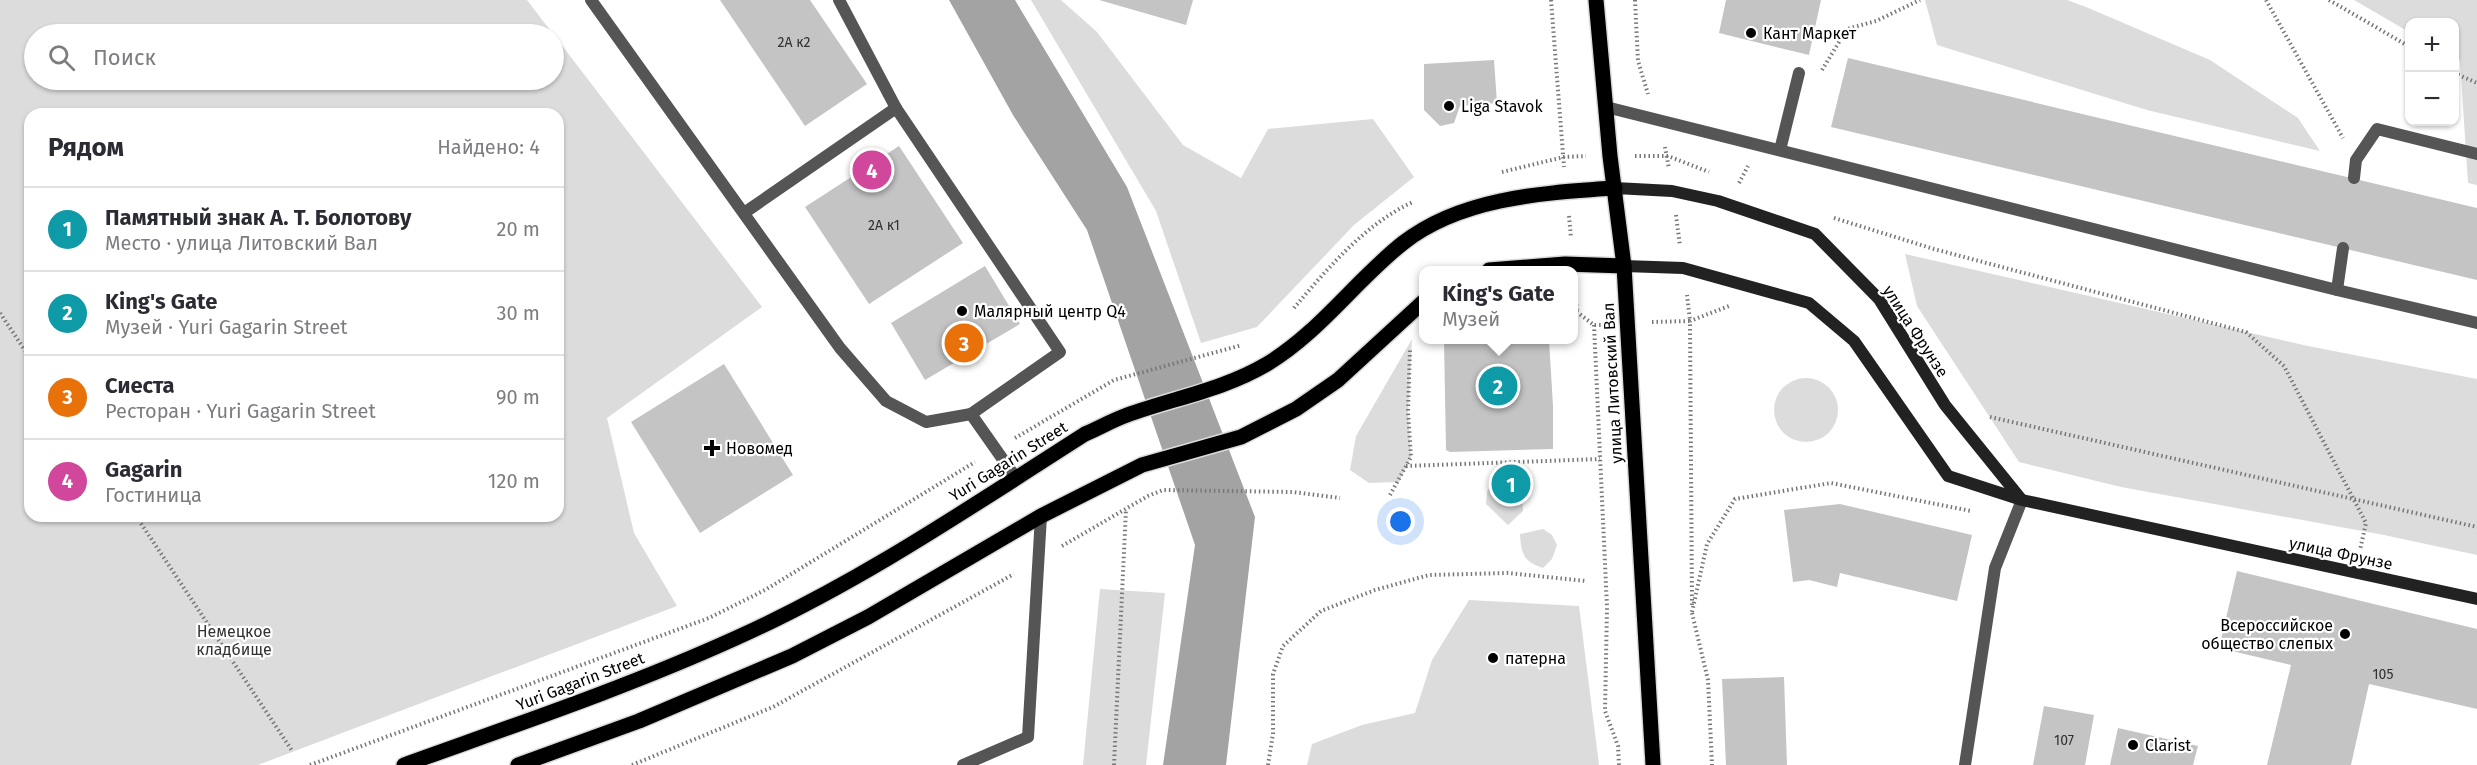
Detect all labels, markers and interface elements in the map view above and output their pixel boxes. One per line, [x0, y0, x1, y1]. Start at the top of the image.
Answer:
map controls [2405, 18, 2459, 126]
button: + [2405, 18, 2459, 72]
search box [24, 24, 564, 90]
place label: Кант Маркет [1763, 24, 1857, 43]
marker: Кант Маркет [1744, 26, 1758, 40]
house number: 2А к2 [778, 34, 810, 51]
icon: search [45, 41, 78, 74]
text: Поиск [93, 44, 156, 71]
button: − [2405, 72, 2459, 126]
place label: Liga Stavok [1461, 97, 1543, 116]
marker: Liga Stavok [1442, 99, 1456, 113]
text: Рядом [48, 132, 124, 163]
text: Найдено: 4 [437, 135, 540, 159]
pin: 4 [852, 148, 892, 192]
text: Памятный знак А. Т. Болотову [105, 204, 411, 231]
text: 1 [63, 217, 72, 241]
text: 20 m [497, 217, 540, 241]
house number: 2А к1 [868, 217, 900, 234]
text: Место · улица Литовский Вал [105, 231, 378, 255]
popup [1419, 266, 1578, 344]
text: King's Gate [1442, 280, 1555, 307]
street label: улица Фрунзе [1879, 282, 1952, 381]
text: King's Gate [105, 288, 217, 315]
text: 2 [62, 301, 73, 325]
text: 30 m [496, 301, 540, 325]
place label: Малярный центр Q4 [974, 302, 1126, 321]
street label: улица Литовский Вал [1599, 302, 1626, 464]
marker: Малярный центр Q4 [955, 304, 969, 318]
text: Музей [1442, 307, 1500, 331]
text: Музей · Yuri Gagarin Street [105, 315, 348, 339]
pin: 3 [944, 320, 984, 366]
pin: 2 [1478, 364, 1518, 408]
text: Сиеста [105, 372, 175, 399]
text: 3 [62, 385, 73, 409]
text: 90 m [496, 385, 540, 409]
text: Ресторан · Yuri Gagarin Street [105, 399, 376, 423]
street label: Yuri Gagarin Street [946, 417, 1071, 505]
marker: Новомед [703, 439, 721, 457]
place label: Новомед [726, 439, 793, 458]
text: Gagarin [105, 456, 182, 483]
pin: 1 [1492, 462, 1530, 506]
text: 4 [62, 469, 73, 493]
text: 120 m [488, 469, 540, 493]
text: Гостиница [105, 483, 202, 507]
your location [1386, 507, 1415, 536]
street label: улица Фрунзе [2287, 533, 2394, 574]
place label: Всероссийское общество слепых [2201, 616, 2333, 653]
park label: Немецкое кладбище [196, 622, 272, 659]
marker: Всероссийское общество слепых [2338, 627, 2352, 641]
street label: Yuri Gagarin Street [514, 648, 647, 715]
place label: патерна [1505, 649, 1566, 668]
marker: патерна [1486, 651, 1500, 665]
house number: 105 [2373, 666, 2393, 683]
house number: 107 [2054, 732, 2074, 749]
place label: Clarist [2145, 736, 2191, 755]
marker: Clarist [2126, 738, 2140, 752]

